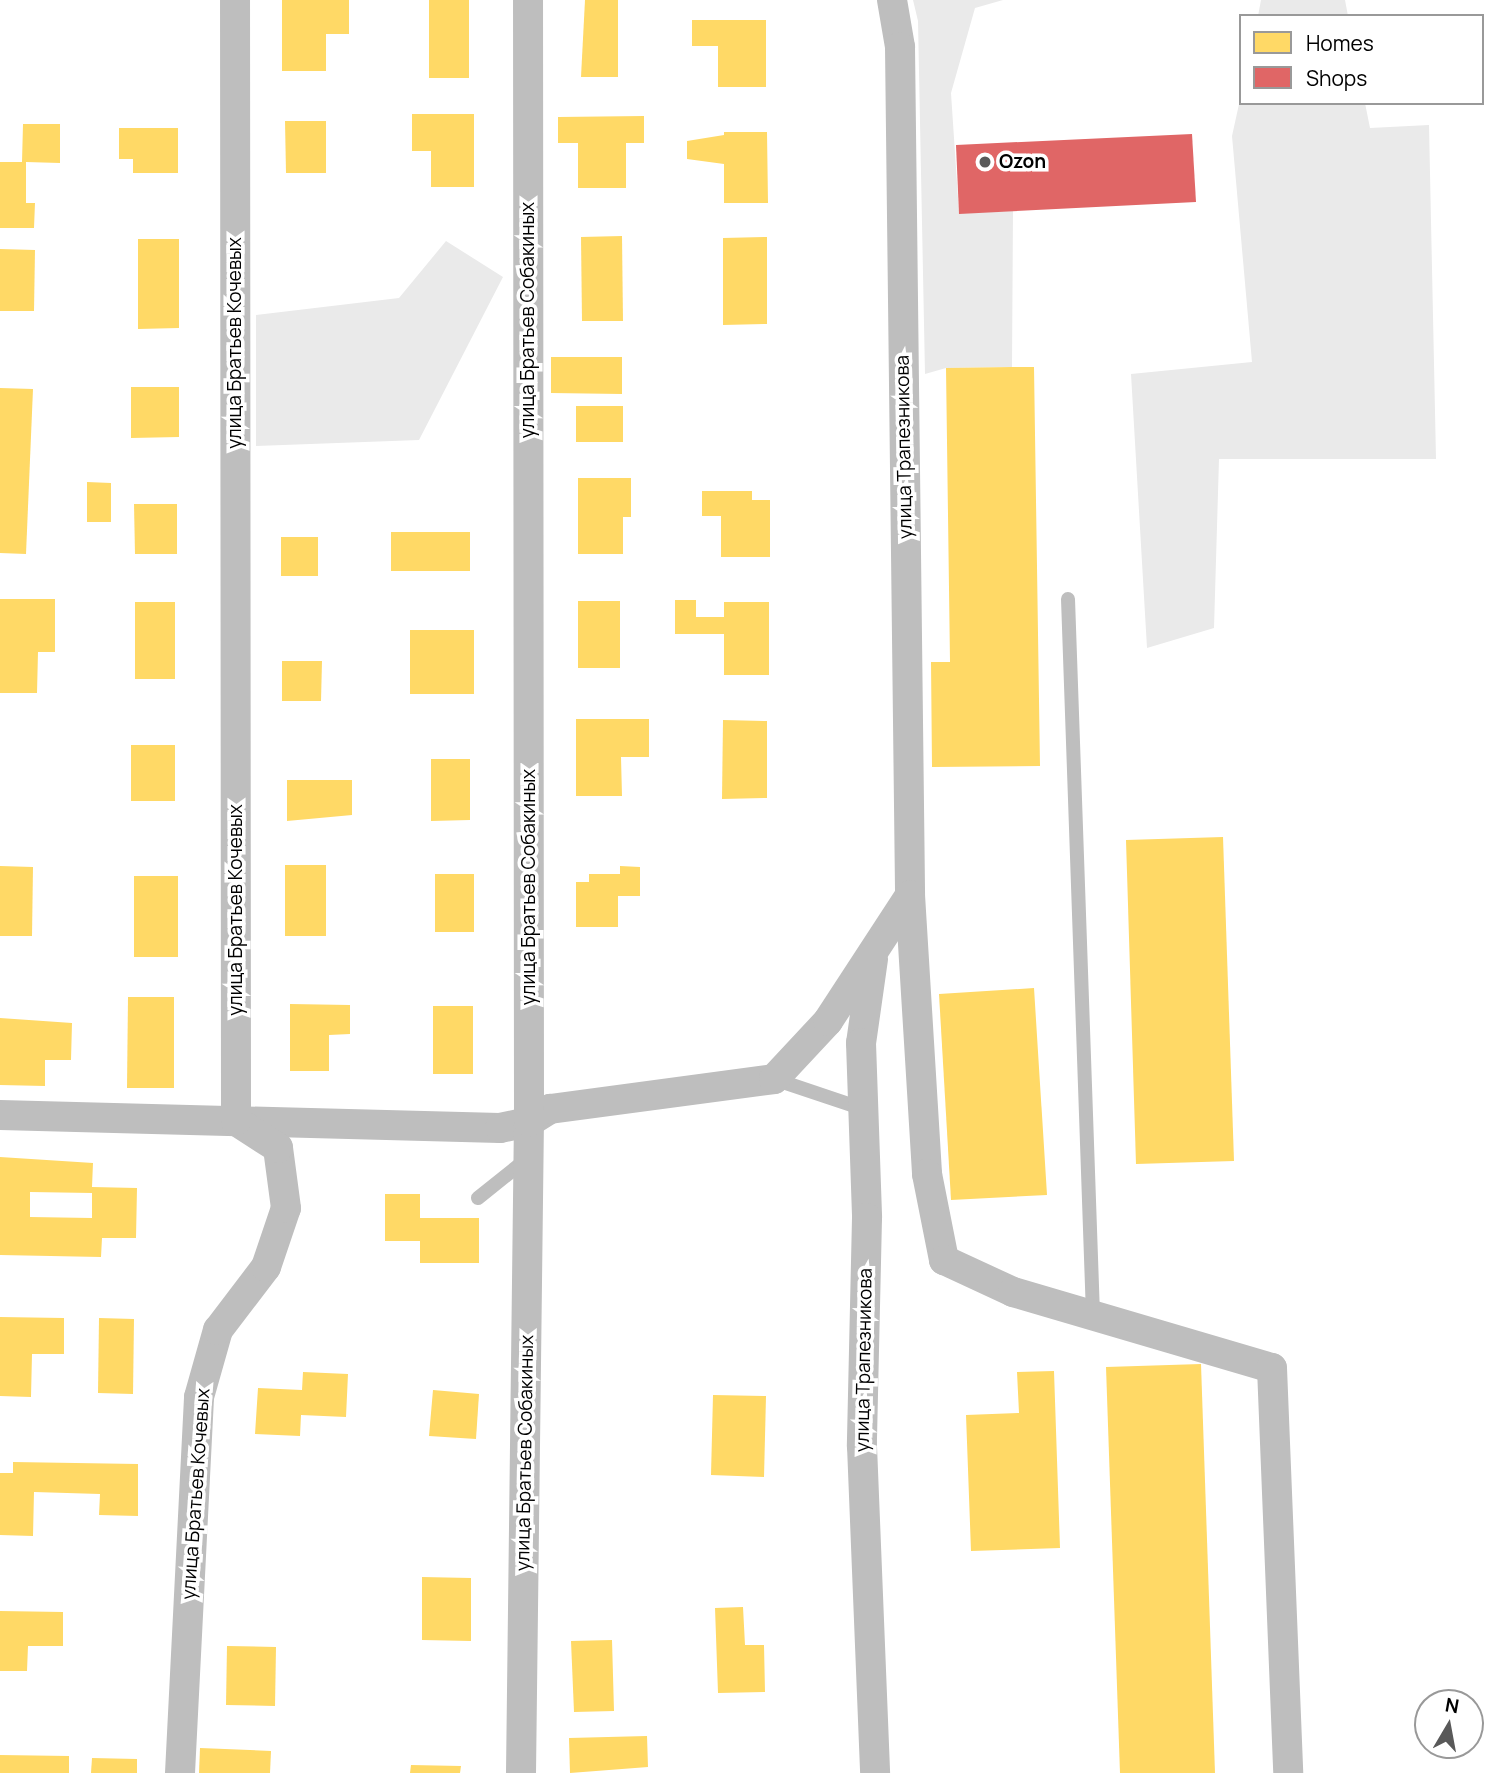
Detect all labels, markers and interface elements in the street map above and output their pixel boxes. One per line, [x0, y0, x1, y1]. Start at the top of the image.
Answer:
legend [1239, 14, 1484, 105]
text: Homes [1306, 29, 1374, 57]
text: Shops [1306, 64, 1367, 92]
place label: Ozon [999, 151, 1046, 173]
marker: Ozon [977, 154, 993, 170]
street label: улица Братьев Собакиных [517, 202, 539, 438]
street label: улица Братьев Кочевых [224, 237, 246, 449]
street label: улица Трапезникова [891, 355, 917, 539]
street label: улица Братьев Собакиных [518, 769, 540, 1005]
street label: улица Братьев Кочевых [225, 804, 247, 1016]
street label: улица Трапезникова [851, 1268, 877, 1452]
street label: улица Братьев Собакиных [512, 1335, 538, 1571]
street label: улица Братьев Кочевых [177, 1388, 215, 1600]
north arrow [1414, 1689, 1484, 1759]
text: N [1443, 1691, 1461, 1719]

